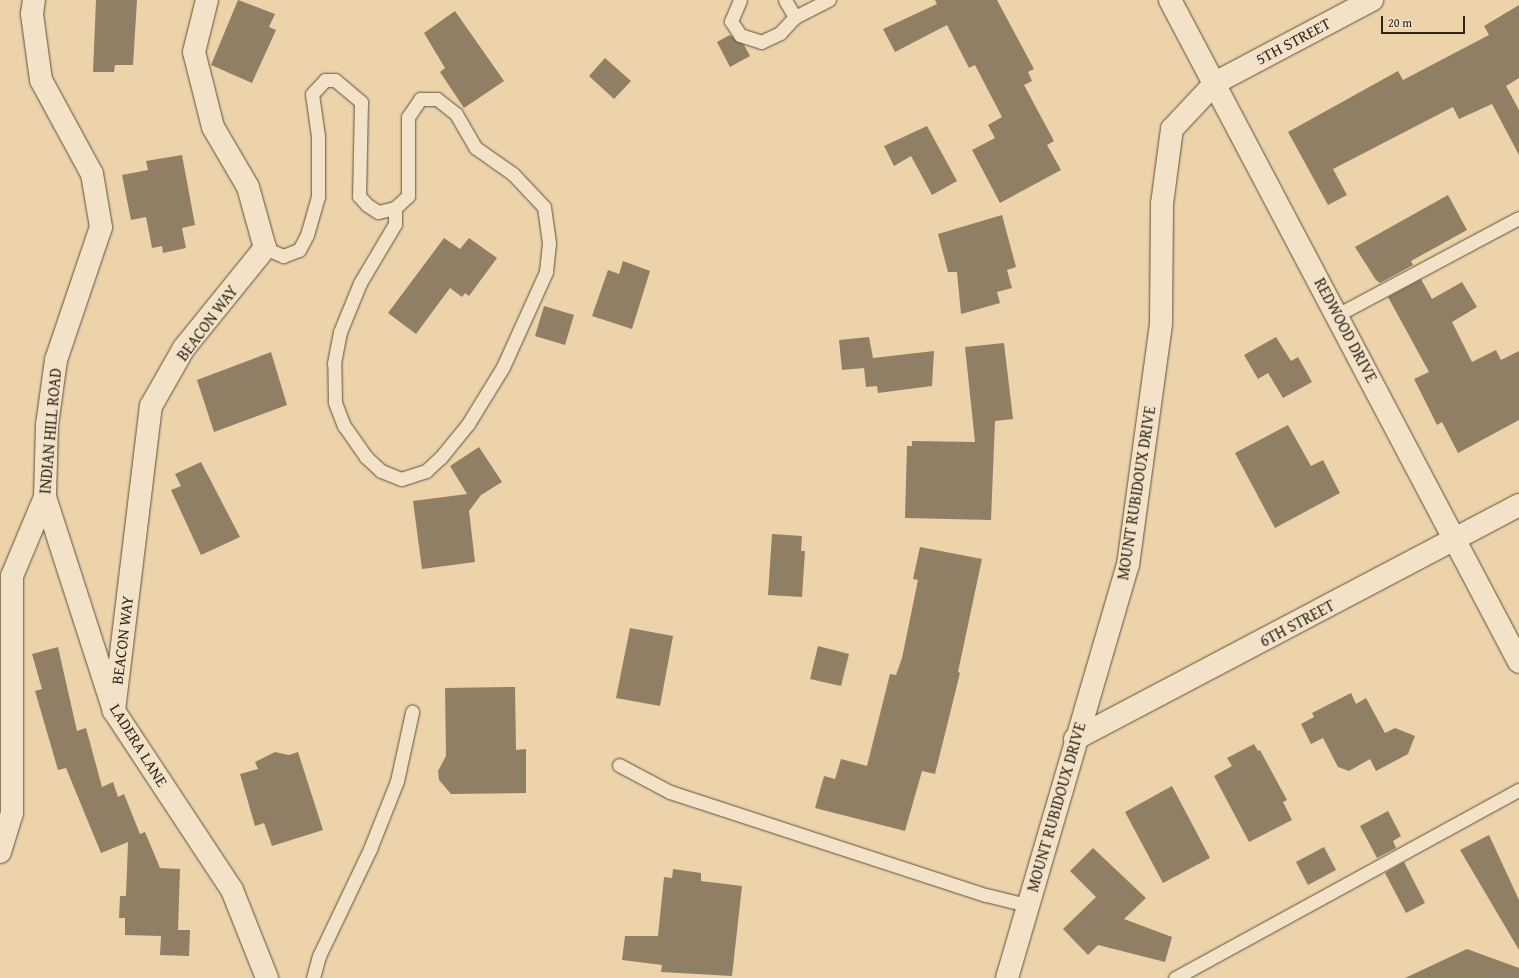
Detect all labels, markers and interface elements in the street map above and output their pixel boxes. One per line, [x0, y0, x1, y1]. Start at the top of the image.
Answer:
scale bar [1383, 8, 1467, 34]
street label: 5TH STREET [1252, 13, 1334, 69]
text: 20 m [1388, 14, 1412, 31]
street label: REDWOOD DRIVE [1310, 275, 1382, 385]
street label: BEACON WAY [172, 282, 242, 364]
street label: INDIAN HILL ROAD [35, 367, 65, 495]
street label: MOUNT RUBIDOUX DRIVE [1113, 405, 1159, 581]
street label: BEACON WAY [107, 595, 137, 685]
street label: 6TH STREET [1256, 595, 1338, 651]
street label: LADERA LANE [106, 700, 172, 790]
street label: MOUNT RUBIDOUX DRIVE [1023, 720, 1089, 894]

